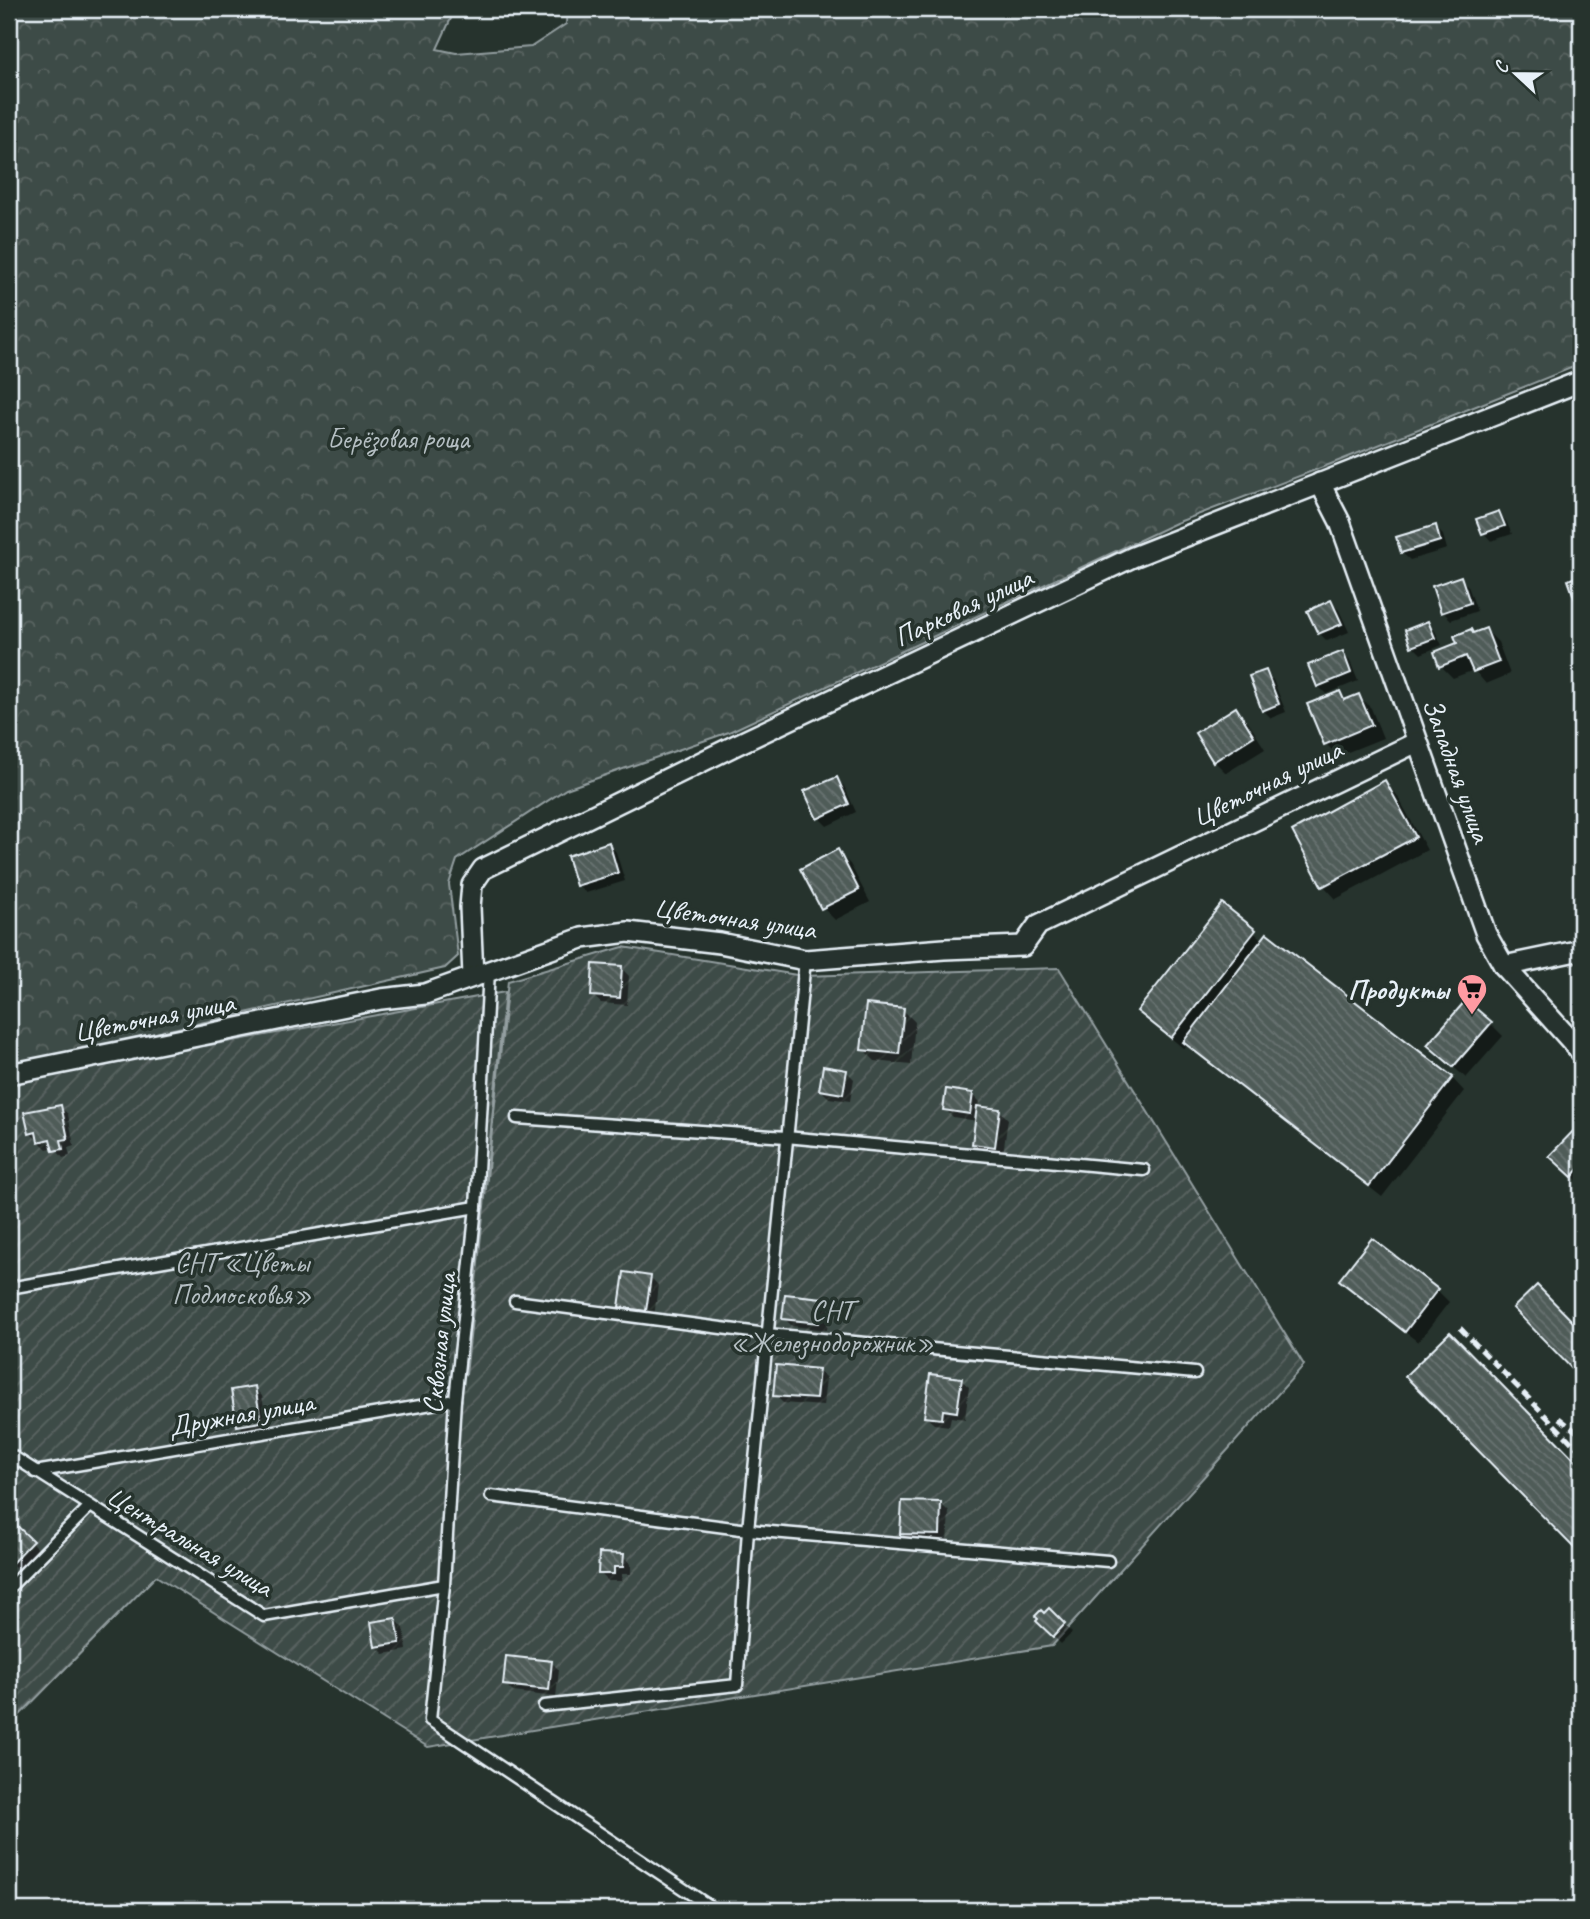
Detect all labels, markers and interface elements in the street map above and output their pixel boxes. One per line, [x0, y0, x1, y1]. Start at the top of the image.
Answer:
north arrow [1482, 38, 1552, 108]
text: С [1488, 57, 1515, 77]
park label: Берёзовая роща [327, 421, 471, 457]
street label: Парковая улица [888, 559, 1040, 654]
street label: Западная улица [1415, 693, 1500, 849]
street label: Цветочная улица [1186, 731, 1349, 834]
street label: Цветочная улица [652, 889, 820, 947]
place label: Продукты [1348, 972, 1452, 1008]
supermarket icon: Продукты [1455, 972, 1489, 1016]
street label: Цветочная улица [71, 984, 239, 1050]
park label: СНТ «Цветы Подмосковья» [172, 1245, 312, 1312]
street label: Сквозная улица [414, 1268, 464, 1415]
park label: СНТ «Железнодорожник» [730, 1293, 934, 1360]
street label: Дружная улица [166, 1384, 319, 1444]
street label: Центральная улица [101, 1478, 281, 1605]

